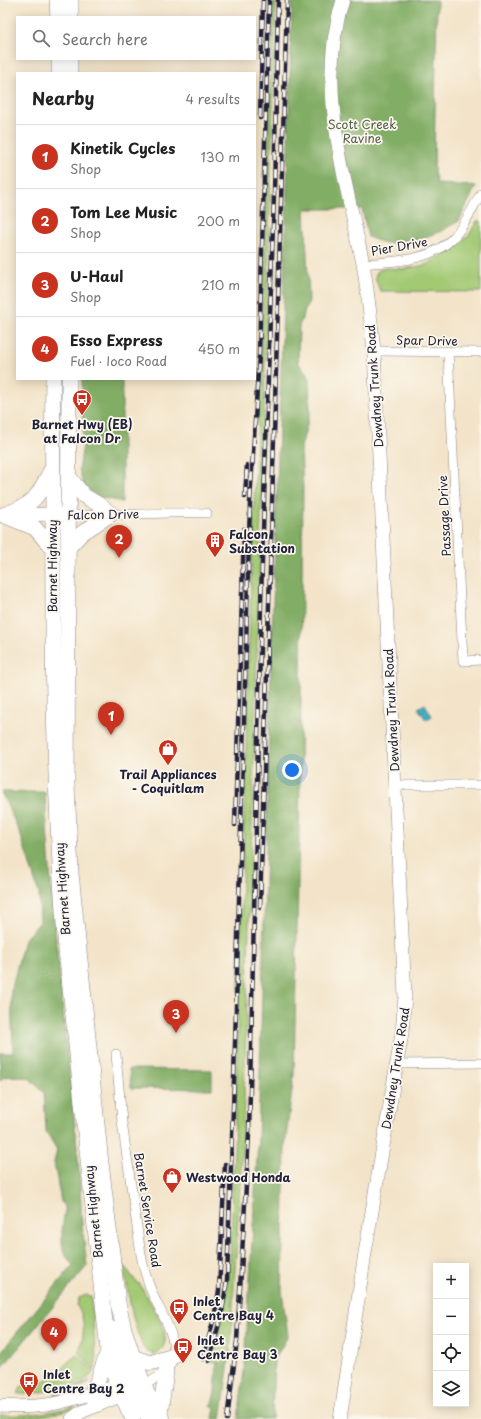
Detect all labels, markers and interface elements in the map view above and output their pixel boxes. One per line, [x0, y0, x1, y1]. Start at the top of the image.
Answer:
search box [16, 16, 256, 60]
icon: search [30, 27, 52, 49]
text: Search here [62, 27, 148, 50]
text: Nearby [32, 85, 94, 111]
text: 4 results [186, 89, 240, 108]
park label: Scott Creek Ravine [327, 115, 397, 147]
text: Kinetik Cycles [70, 136, 175, 159]
text: 1 [42, 147, 48, 166]
text: 130 m [201, 147, 240, 166]
text: Shop [70, 159, 101, 178]
text: Tom Lee Music [70, 200, 177, 223]
text: 2 [40, 211, 50, 230]
text: 200 m [197, 211, 240, 230]
text: Shop [70, 223, 101, 242]
street label: Pier Drive [369, 232, 429, 260]
text: U-Haul [70, 264, 123, 287]
text: 3 [41, 275, 49, 294]
text: 210 m [201, 275, 240, 294]
text: Shop [70, 287, 101, 306]
street label: Dewdney Trunk Road [361, 324, 387, 448]
text: Esso Express [70, 328, 163, 351]
street label: Spar Drive [396, 330, 458, 350]
text: 4 [41, 339, 49, 358]
text: 450 m [198, 339, 240, 358]
text: Fuel · Ioco Road [70, 351, 167, 370]
bus stop icon: Barnet Hwy (EB) at Falcon Dr [71, 388, 93, 416]
place label: Barnet Hwy (EB) at Falcon Dr [32, 415, 132, 447]
street label: Passage Drive [433, 475, 455, 557]
street label: Falcon Drive [67, 504, 139, 524]
street label: Barnet Highway [43, 519, 61, 613]
pin: 2 [106, 525, 132, 558]
place label: Falcon Substation [229, 525, 295, 557]
building icon: Falcon Substation [204, 530, 226, 558]
street label: Dewdney Trunk Road [379, 648, 403, 772]
pin: 1 [98, 702, 124, 735]
shop icon: Trail Appliances - Coquitlam [157, 738, 179, 766]
your location [282, 760, 302, 780]
place label: Trail Appliances - Coquitlam [119, 765, 217, 797]
street label: Barnet Highway [50, 842, 74, 936]
pin: 3 [163, 1000, 189, 1033]
street label: Dewdney Trunk Road [376, 1006, 414, 1130]
street label: Barnet Service Road [130, 1151, 166, 1269]
street label: Barnet Highway [79, 1165, 107, 1259]
shop icon: Westwood Honda [161, 1166, 183, 1194]
place label: Westwood Honda [186, 1168, 291, 1186]
map controls [433, 1263, 469, 1407]
button: + [433, 1263, 469, 1299]
place label: Inlet Centre Bay 4 [193, 1292, 274, 1324]
bus stop icon: Inlet Centre Bay 4 [168, 1297, 190, 1325]
button: − [433, 1299, 469, 1335]
pin: 4 [41, 1318, 67, 1351]
place label: Inlet Centre Bay 3 [197, 1331, 278, 1363]
button: locate [433, 1335, 469, 1371]
bus stop icon: Inlet Centre Bay 3 [172, 1336, 194, 1364]
place label: Inlet Centre Bay 2 [43, 1365, 125, 1397]
bus stop icon: Inlet Centre Bay 2 [18, 1370, 40, 1398]
button: layers [433, 1371, 469, 1407]

